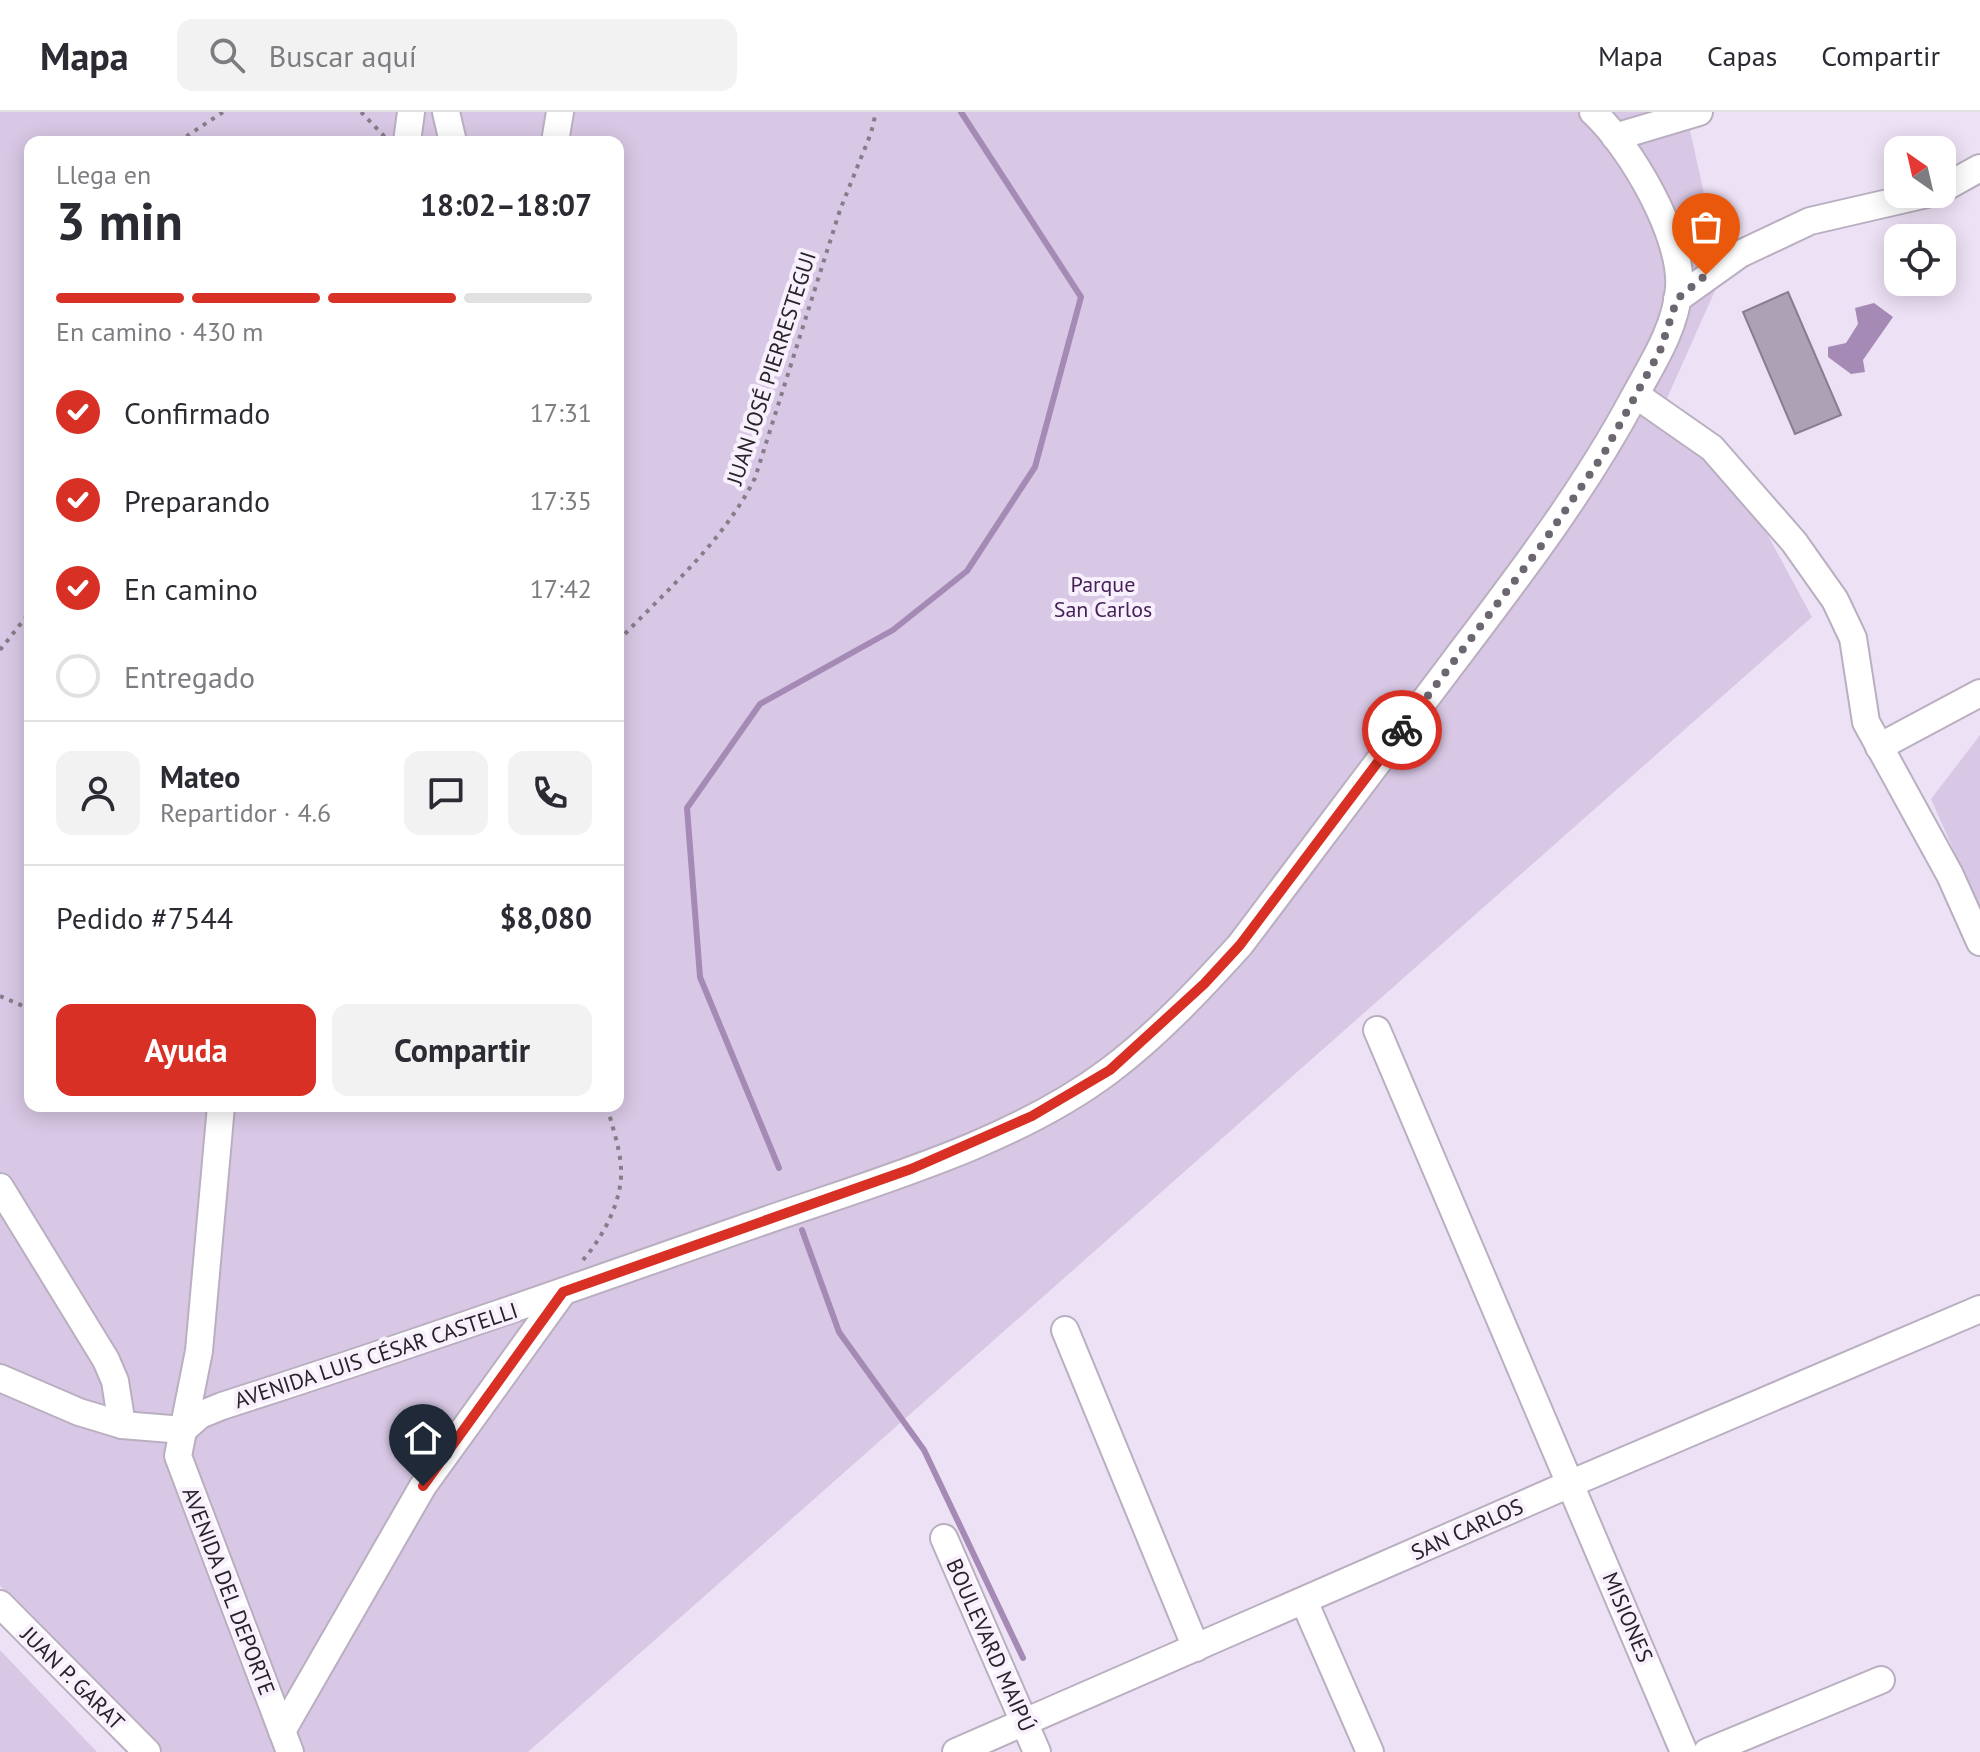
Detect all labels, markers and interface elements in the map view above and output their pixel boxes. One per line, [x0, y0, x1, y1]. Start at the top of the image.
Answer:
search box [177, 19, 737, 91]
text: Mapa [40, 31, 129, 80]
icon: search [205, 33, 249, 77]
text: Buscar aquí [269, 36, 417, 75]
text: Mapa [1598, 37, 1663, 74]
text: Capas [1707, 37, 1777, 74]
text: Compartir [1821, 37, 1940, 74]
north arrow [1884, 136, 1956, 208]
map controls [1884, 136, 1956, 296]
text: Llega en [56, 158, 151, 191]
text: 18:02–18:07 [420, 185, 592, 224]
text: 3 min [56, 187, 183, 254]
pin [1672, 193, 1740, 275]
icon: bag [1684, 205, 1728, 249]
button: locate [1884, 224, 1956, 296]
street label: JUAN JOSÉ PIERRESTEGUI [720, 248, 822, 489]
text: En camino · 430 m [56, 315, 263, 348]
icon: check [56, 390, 100, 434]
text: Confirmado [124, 393, 270, 432]
text: 17:31 [530, 396, 592, 429]
icon: check [56, 478, 100, 522]
text: Preparando [124, 481, 270, 520]
text: 17:35 [530, 484, 592, 517]
icon: check [56, 566, 100, 610]
text: En camino [124, 569, 258, 608]
park label: Parque San Carlos [1054, 570, 1152, 623]
text: 17:42 [530, 572, 592, 605]
text: Entregado [124, 657, 255, 696]
courier [1362, 690, 1442, 770]
icon: bike [1380, 708, 1424, 752]
button: person [56, 751, 140, 835]
button: chat [404, 751, 488, 835]
button: phone [508, 751, 592, 835]
text: Mateo [160, 757, 240, 796]
text: Repartidor · 4.6 [160, 796, 331, 829]
text: Pedido #7544 [56, 898, 233, 937]
text: $8,080 [499, 898, 592, 937]
button: Ayuda [56, 1004, 316, 1096]
button: Compartir [332, 1004, 592, 1096]
street label: AVENIDA LUIS CÉSAR CASTELLI [231, 1296, 521, 1414]
pin [389, 1404, 457, 1486]
icon: home [401, 1416, 445, 1460]
street label: AVENIDA DEL DEPORTE [176, 1483, 282, 1699]
street label: SAN CARLOS [1407, 1492, 1527, 1566]
street label: BOULEVARD MAIPÚ [940, 1554, 1042, 1736]
street label: MISIONES [1597, 1568, 1659, 1666]
street label: JUAN P. GARAT [15, 1620, 131, 1736]

